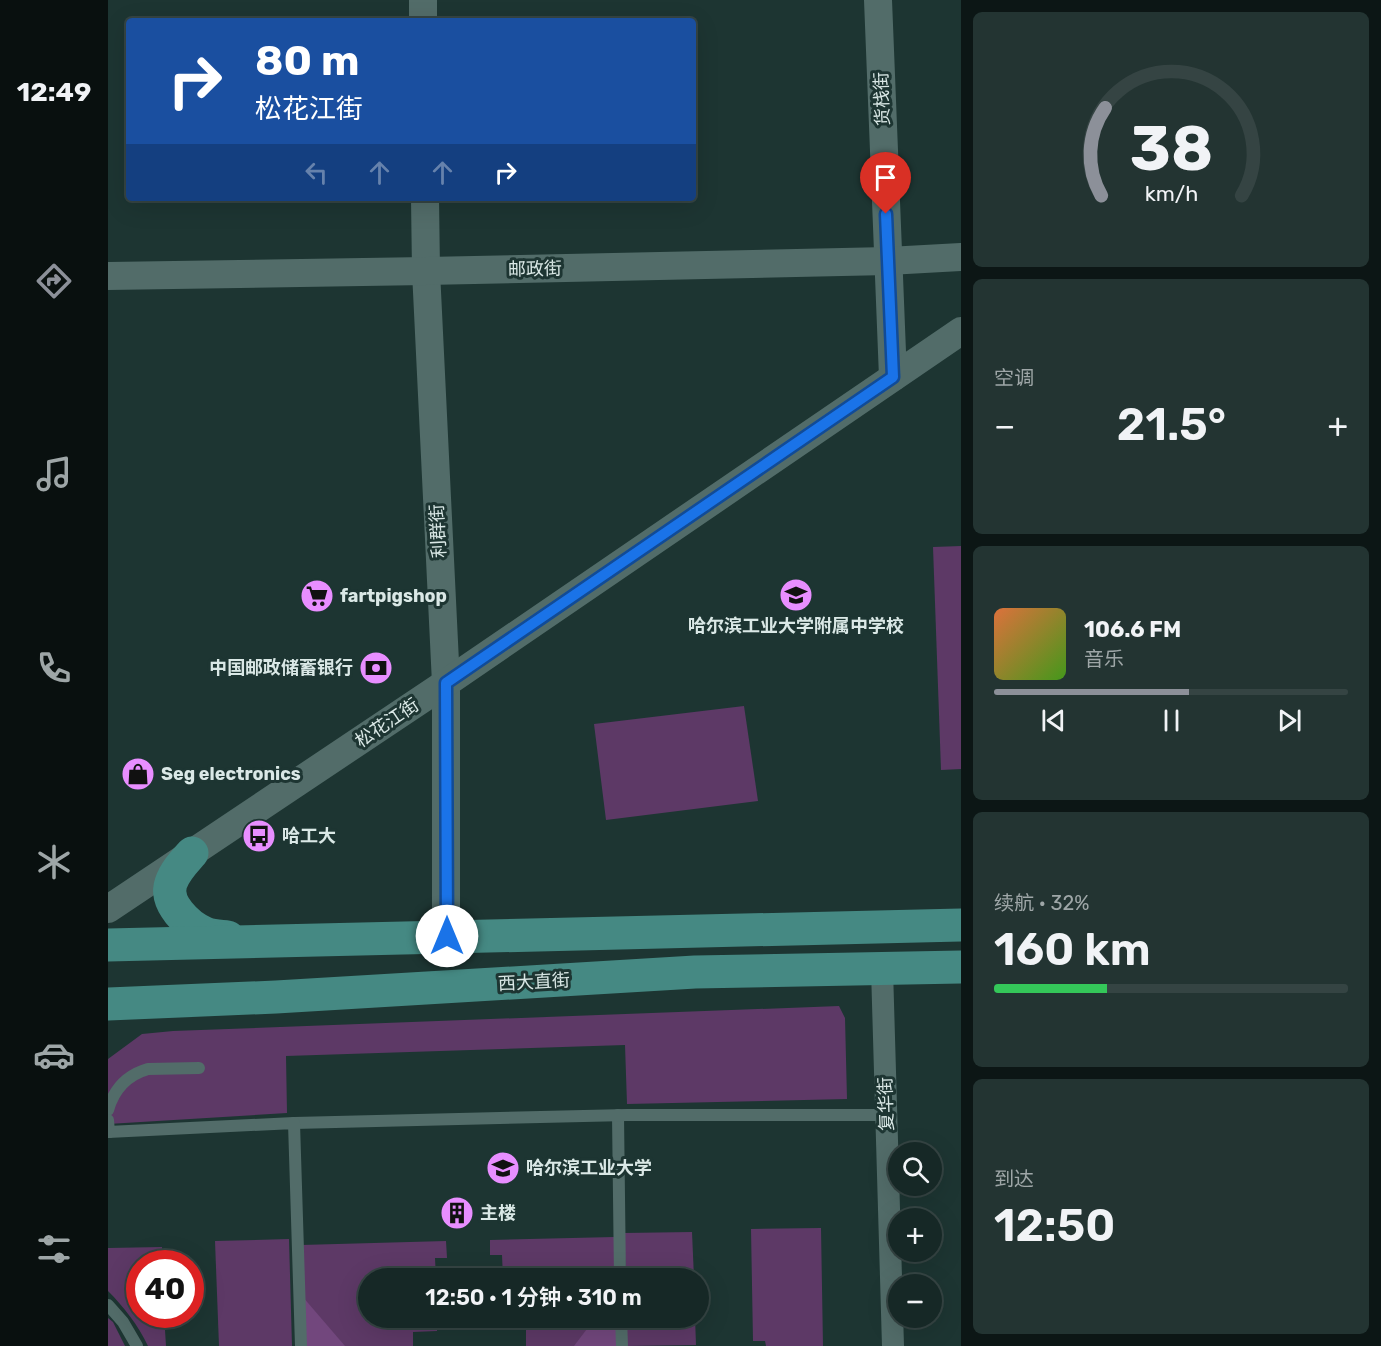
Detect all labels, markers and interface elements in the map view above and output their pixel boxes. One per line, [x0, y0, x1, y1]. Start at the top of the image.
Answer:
text: 80 m [255, 36, 359, 86]
icon: right [156, 42, 234, 120]
street label: 货栈街 [870, 72, 894, 126]
text: 12:49 [17, 76, 91, 108]
text: 松花江街 [255, 93, 363, 125]
text: 38 [1129, 113, 1213, 187]
pin [860, 152, 911, 214]
icon: left [300, 156, 333, 189]
icon: ahead [363, 156, 396, 189]
icon: ahead [426, 156, 459, 189]
icon: right [489, 156, 522, 189]
icon: arrive [869, 161, 902, 194]
text: km/h [1144, 182, 1198, 207]
street label: 邮政街 [508, 258, 562, 280]
icon: directions [33, 260, 75, 302]
text: 空调 [994, 366, 1034, 390]
text: 21.5° [1117, 398, 1226, 451]
text: − [994, 406, 1015, 445]
text: + [1327, 406, 1348, 445]
icon: music [33, 453, 75, 495]
street label: 利群街 [426, 503, 450, 559]
school or university icon: 哈尔滨工业大学附属中学校 [778, 577, 814, 613]
supermarket icon: fartpigshop [299, 578, 335, 614]
place label: fartpigshop [340, 585, 447, 607]
place label: 哈尔滨工业大学附属中学校 [688, 615, 904, 637]
text: 106.6 FM [1084, 616, 1181, 643]
icon: phone [33, 647, 75, 689]
text: 音乐 [1084, 647, 1124, 671]
bank icon: 中国邮政储蓄银行 [358, 650, 394, 686]
place label: 中国邮政储蓄银行 [209, 657, 353, 679]
street label: 松花江街 [351, 694, 423, 752]
icon: previous [1037, 704, 1070, 737]
icon: pause [1155, 704, 1188, 737]
icon: next [1273, 704, 1306, 737]
shop icon: Seg electronics [120, 756, 156, 792]
place label: Seg electronics [161, 763, 301, 785]
bus stop icon: 哈工大 [241, 818, 277, 854]
place label: 哈工大 [282, 825, 336, 847]
icon: climate [33, 841, 75, 883]
text: 续航 · 32% [994, 891, 1089, 915]
position arrow [415, 904, 479, 968]
text: 160 km [994, 923, 1151, 976]
street label: 西大直街 [497, 969, 571, 995]
icon: car [33, 1034, 75, 1076]
street label: 复华街 [874, 1077, 898, 1131]
map controls [888, 1142, 942, 1328]
button: search [888, 1142, 942, 1196]
school or university icon: 哈尔滨工业大学 [485, 1150, 521, 1186]
place label: 哈尔滨工业大学 [526, 1157, 652, 1179]
text: 到达 [994, 1167, 1034, 1191]
building icon: 主楼 [439, 1195, 475, 1231]
text: 12:50 [994, 1199, 1115, 1252]
place label: 主楼 [480, 1202, 516, 1224]
button: + [888, 1208, 942, 1262]
icon: filters [33, 1228, 75, 1270]
speed limit sign: 40 [126, 1250, 204, 1328]
button: − [888, 1274, 942, 1328]
text: 12:50 · 1 分钟 · 310 m [425, 1284, 642, 1311]

